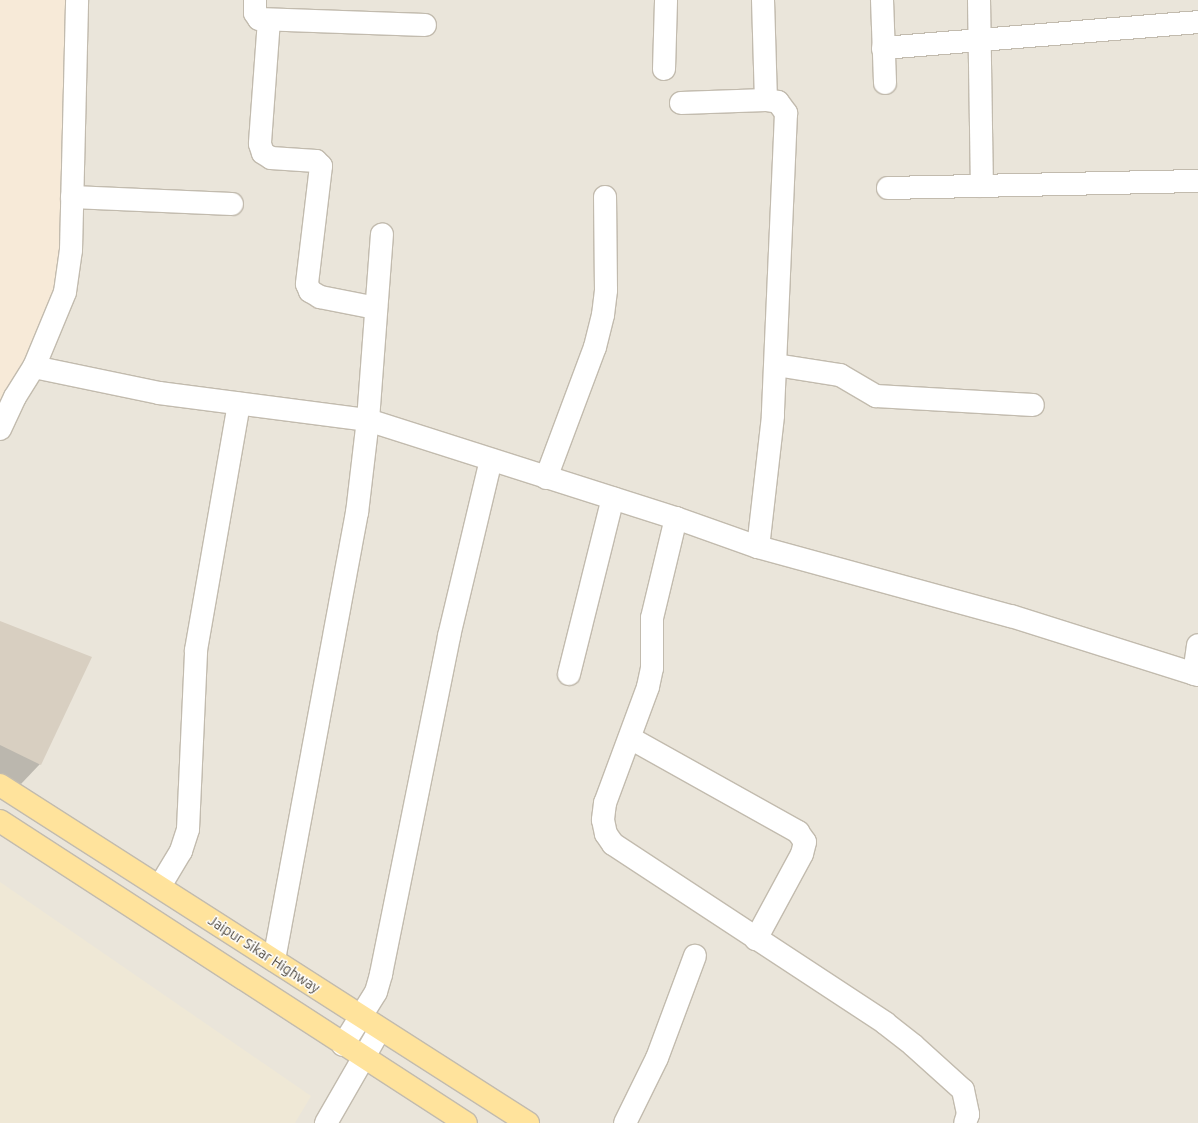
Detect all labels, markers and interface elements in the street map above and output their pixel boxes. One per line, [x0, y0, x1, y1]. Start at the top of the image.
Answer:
street label: Jaipur Sikar Highway [205, 912, 323, 996]

